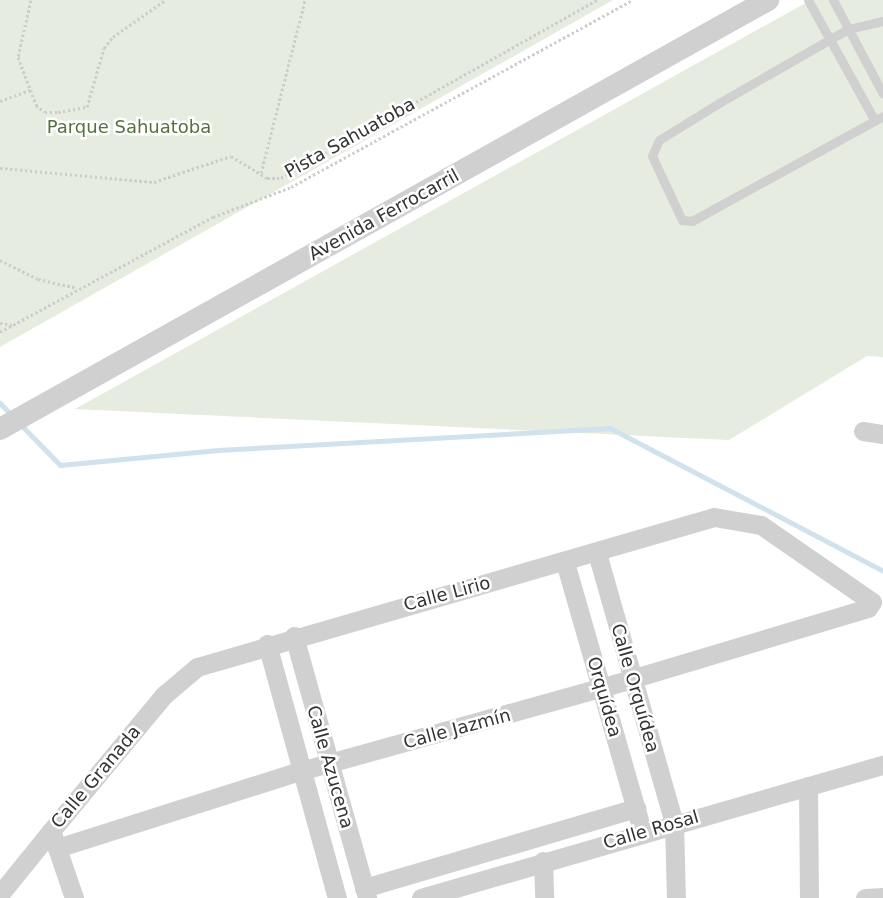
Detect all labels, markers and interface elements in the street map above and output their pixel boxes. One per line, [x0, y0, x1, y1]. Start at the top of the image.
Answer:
street label: Pista Sahuatoba [281, 93, 419, 183]
park label: Parque Sahuatoba [47, 116, 211, 138]
street label: Avenida Ferrocarril [305, 165, 463, 265]
street label: Calle Lirio [401, 572, 493, 616]
street label: Calle Orquídea [606, 621, 664, 755]
street label: Orquídea [582, 654, 626, 740]
street label: Calle Azucena [302, 703, 358, 831]
street label: Calle Jazmín [401, 704, 513, 754]
street label: Calle Granada [47, 721, 145, 833]
street label: Calle Rosal [601, 806, 701, 854]

